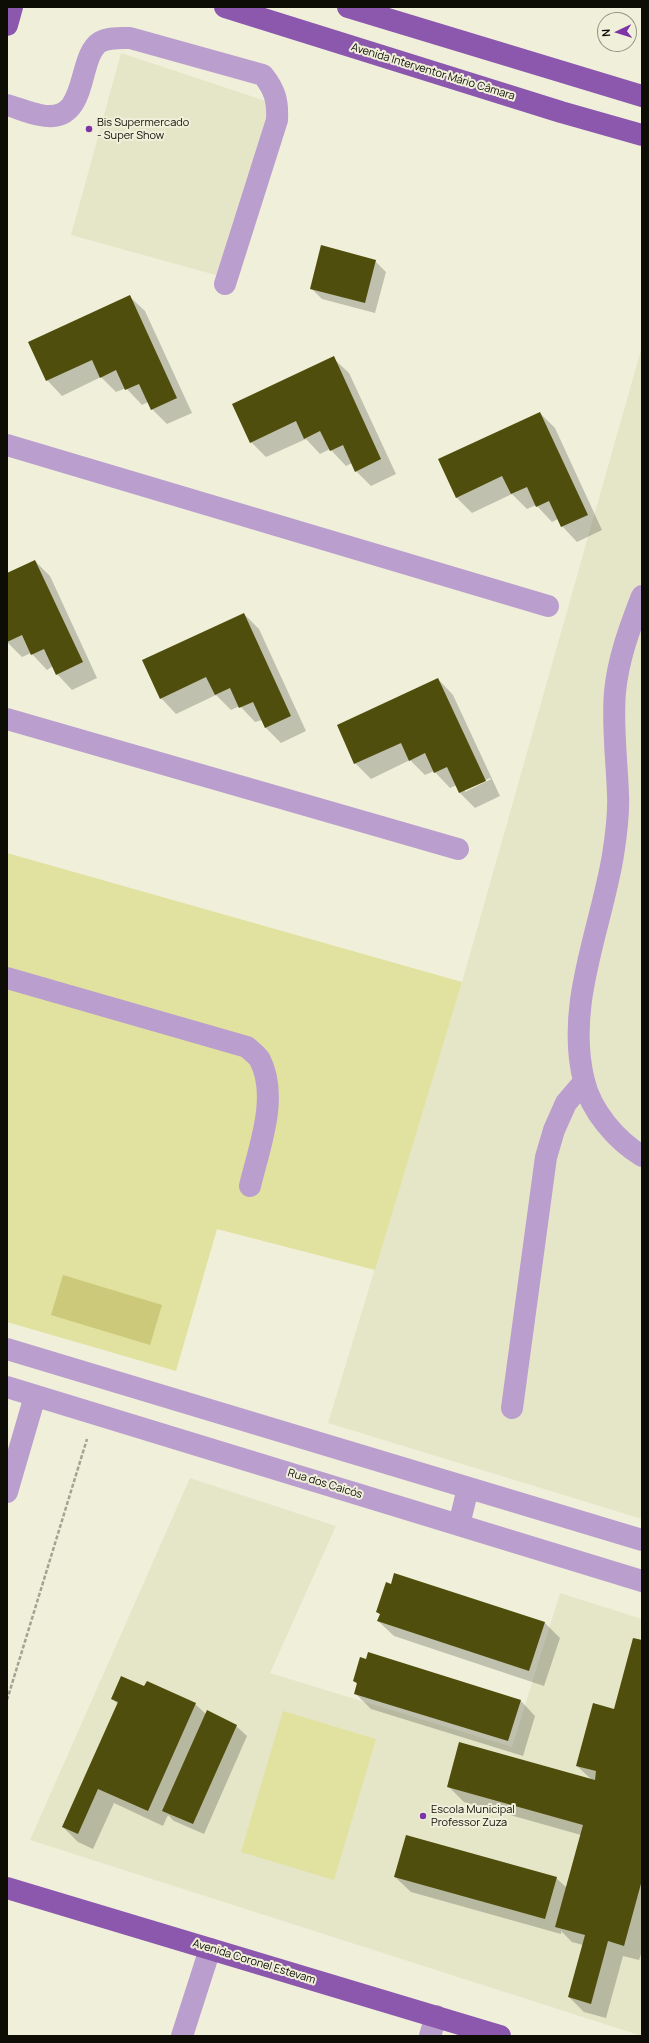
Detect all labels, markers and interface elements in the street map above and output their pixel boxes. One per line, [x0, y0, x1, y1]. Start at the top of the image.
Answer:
north arrow [597, 12, 637, 52]
text: N [598, 28, 613, 37]
street label: Avenida Interventor Mário Câmara [349, 41, 517, 103]
place label: Bis Supermercado - Super Show [97, 116, 189, 142]
marker: Bis Supermercado - Super Show [84, 124, 94, 134]
street label: Rua dos Caicós [286, 1466, 364, 1502]
place label: Escola Municipal Professor Zuza [431, 1803, 515, 1829]
marker: Escola Municipal Professor Zuza [418, 1811, 428, 1821]
street label: Avenida Coronel Estevam [191, 1937, 317, 1987]

